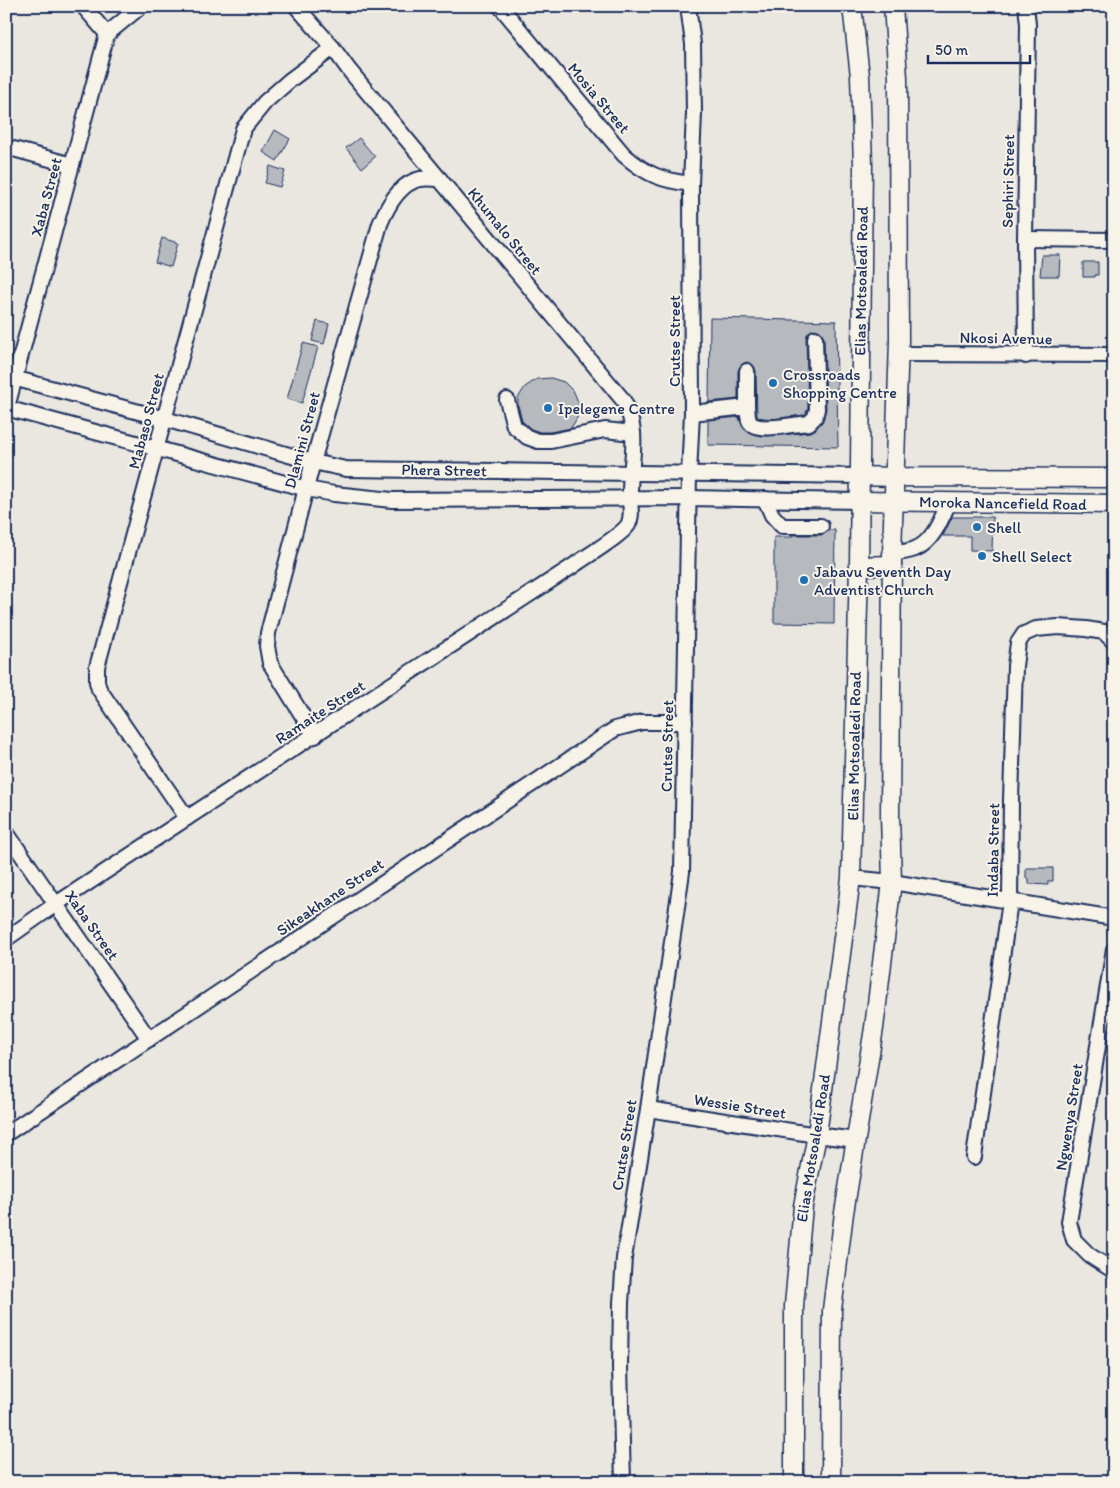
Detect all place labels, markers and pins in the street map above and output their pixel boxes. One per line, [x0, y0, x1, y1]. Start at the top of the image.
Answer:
place label: Crossroads Shopping Centre [783, 365, 897, 402]
marker: Crossroads Shopping Centre [767, 377, 779, 389]
place label: Ipelegene Centre [558, 399, 675, 418]
marker: Ipelegene Centre [542, 402, 554, 414]
place label: Shell [987, 518, 1022, 537]
marker: Shell [971, 521, 983, 533]
place label: Shell Select [992, 547, 1072, 566]
marker: Shell Select [976, 550, 988, 562]
place label: Jabavu Seventh Day Adventist Church [814, 562, 952, 599]
marker: Jabavu Seventh Day Adventist Church [798, 574, 810, 586]

